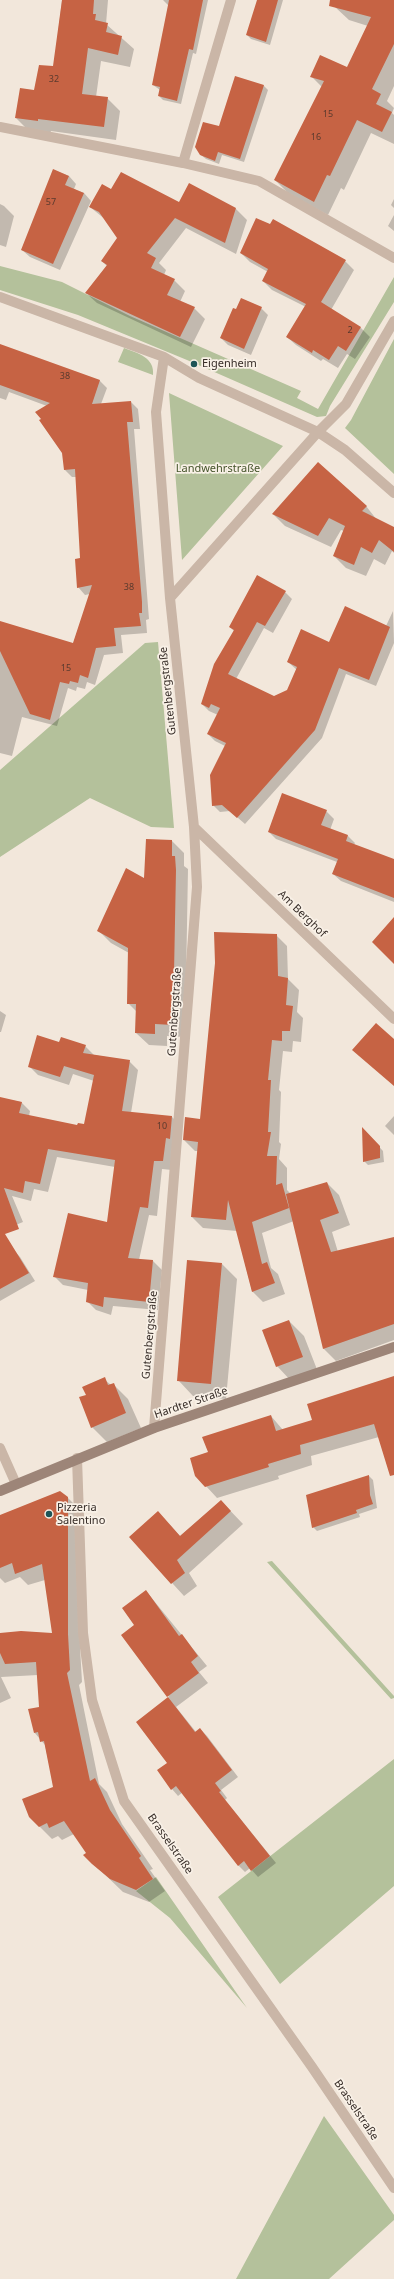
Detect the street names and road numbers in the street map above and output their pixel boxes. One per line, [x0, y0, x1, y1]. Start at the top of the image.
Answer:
street label: Gutenbergstraße [157, 646, 179, 736]
street label: Am Berghof [275, 888, 329, 940]
street label: Gutenbergstraße [165, 967, 185, 1057]
street label: Gutenbergstraße [140, 1290, 160, 1380]
street label: Hardter Straße [153, 1384, 229, 1422]
street label: Brasselstraße [144, 1812, 196, 1876]
street label: Brasselstraße [331, 2077, 381, 2143]

